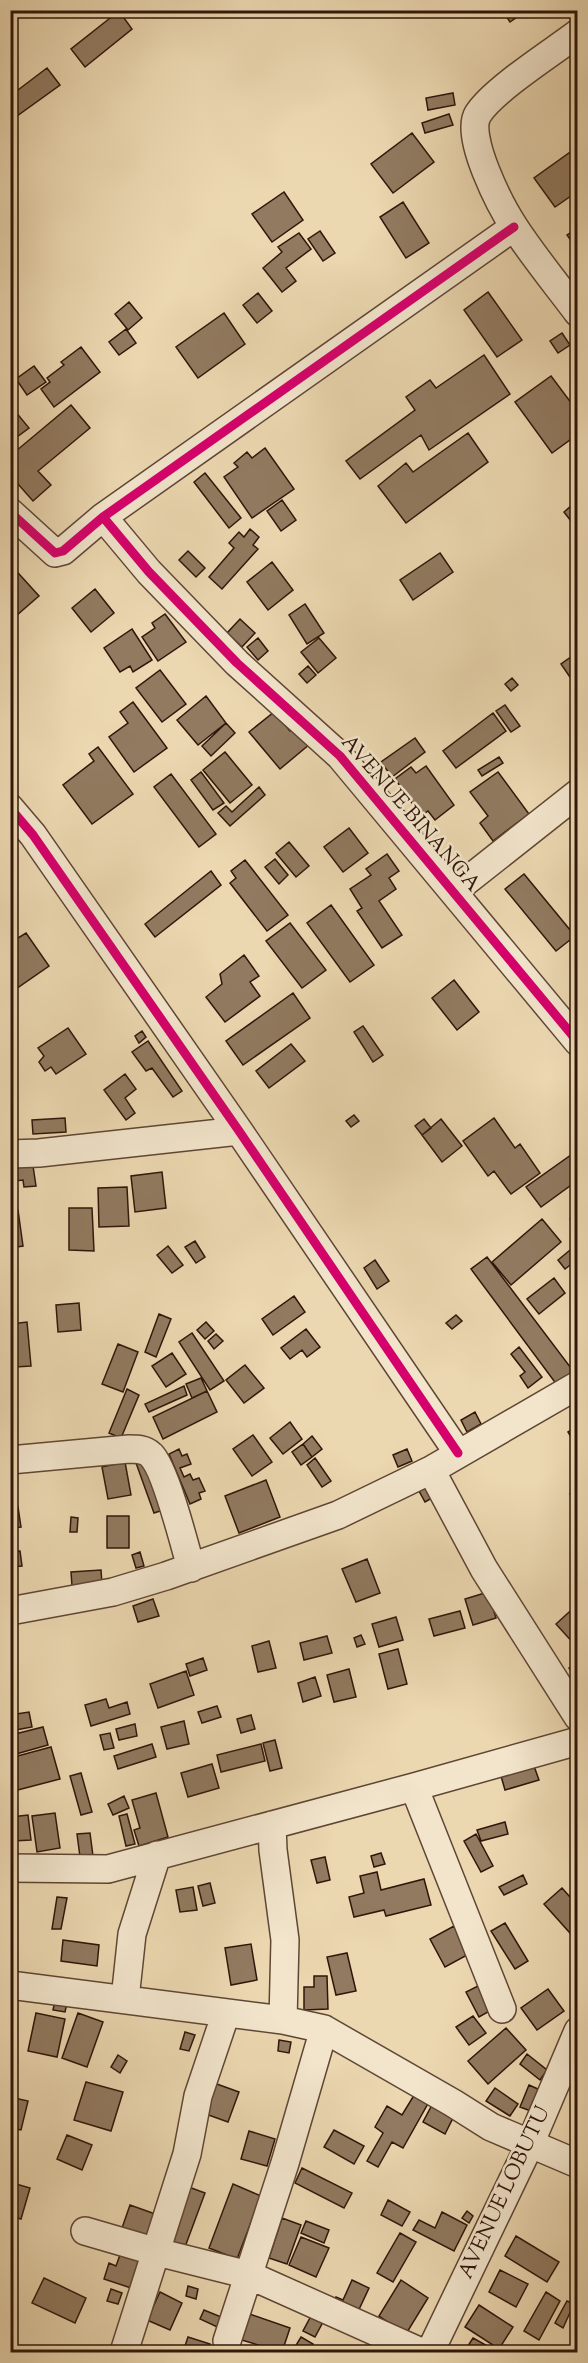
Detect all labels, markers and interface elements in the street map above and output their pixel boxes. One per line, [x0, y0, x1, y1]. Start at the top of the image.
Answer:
street label: AVENUE BINANGA [333, 729, 487, 899]
street label: AVENUE LOBUTU [452, 2102, 558, 2284]

